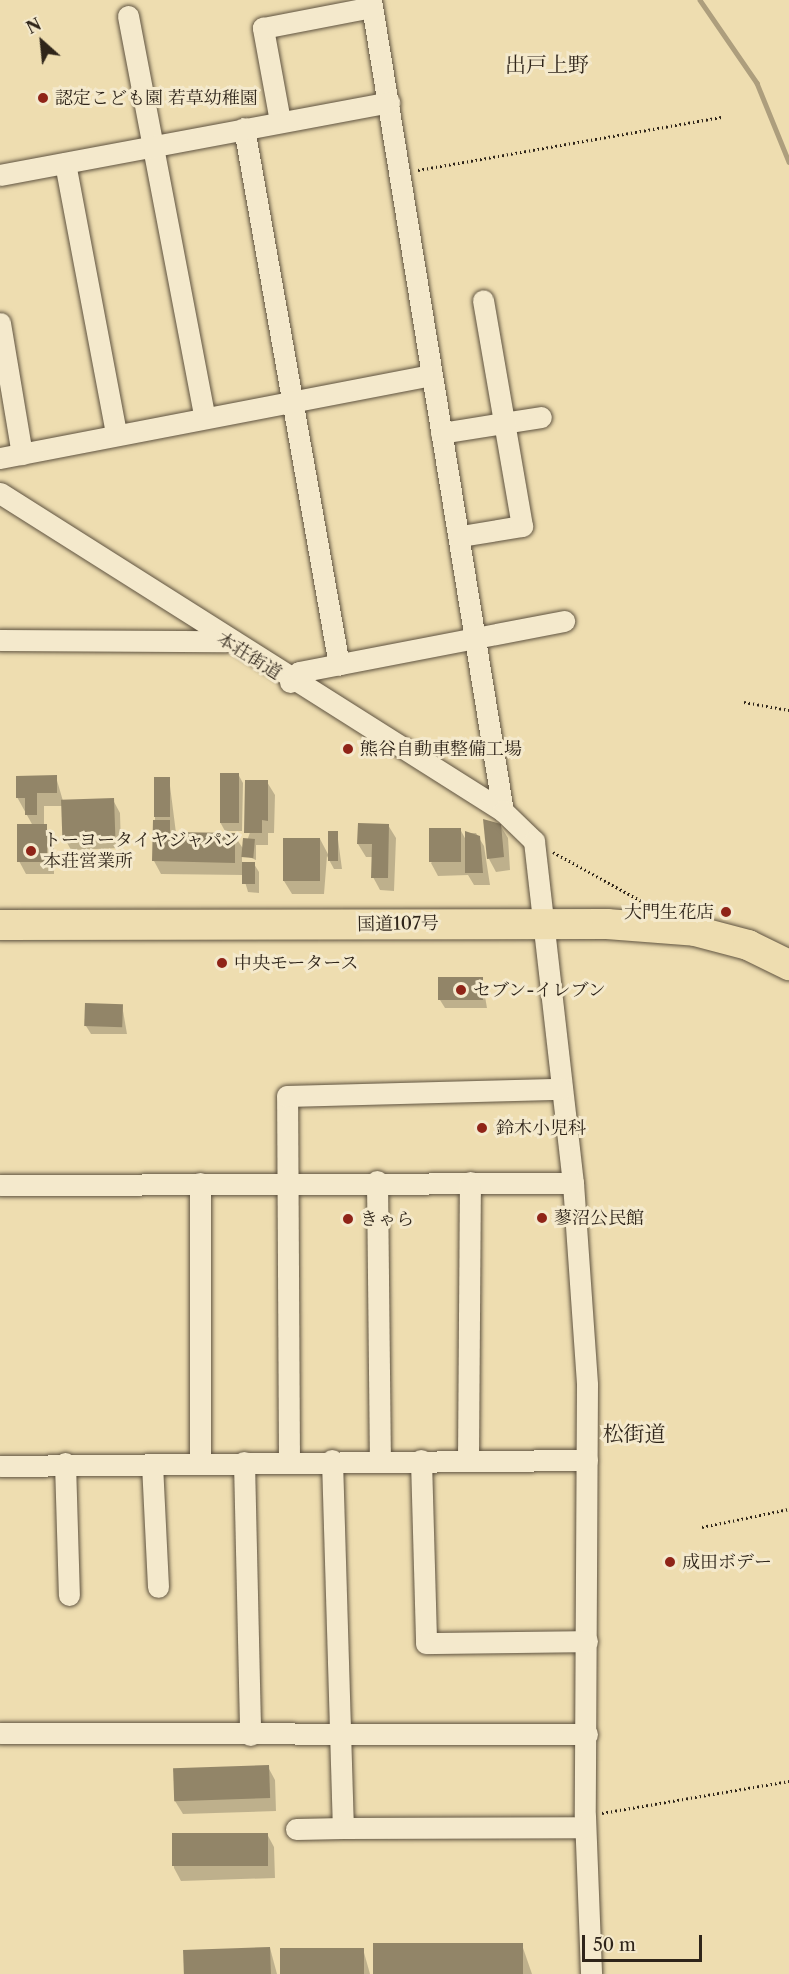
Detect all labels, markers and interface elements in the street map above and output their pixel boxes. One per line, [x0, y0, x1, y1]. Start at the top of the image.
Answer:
north arrow [12, 12, 72, 72]
text: N [23, 14, 45, 38]
district label: 出戸上野 [505, 52, 589, 78]
place label: 認定こども園 若草幼稚園 [55, 87, 258, 109]
marker: 認定こども園 若草幼稚園 [36, 91, 50, 105]
street label: 本荘街道 [213, 628, 285, 684]
place label: 熊谷自動車整備工場 [360, 738, 522, 760]
marker: 熊谷自動車整備工場 [341, 742, 355, 756]
place label: トーヨータイヤジャパン 本荘営業所 [43, 830, 241, 872]
marker: トーヨータイヤジャパン 本荘営業所 [24, 844, 38, 858]
place label: 大門生花店 [624, 901, 714, 923]
marker: 大門生花店 [719, 905, 733, 919]
street label: 国道107号 [357, 912, 439, 936]
place label: 中央モータース [234, 952, 359, 974]
marker: 中央モータース [215, 956, 229, 970]
place label: セブン-イレブン [473, 979, 607, 1001]
marker: セブン-イレブン [454, 983, 468, 997]
place label: 鈴木小児科 [496, 1117, 586, 1139]
marker: 鈴木小児科 [473, 1119, 491, 1137]
place label: 蓼沼公民館 [554, 1207, 644, 1229]
place label: きゃら [360, 1208, 414, 1230]
marker: 蓼沼公民館 [535, 1211, 549, 1225]
marker: きゃら [341, 1212, 355, 1226]
district label: 松街道 [603, 1421, 665, 1447]
place label: 成田ボデー [682, 1551, 772, 1573]
marker: 成田ボデー [663, 1555, 677, 1569]
scale bar [585, 1923, 705, 1961]
text: 50 m [593, 1934, 636, 1956]

